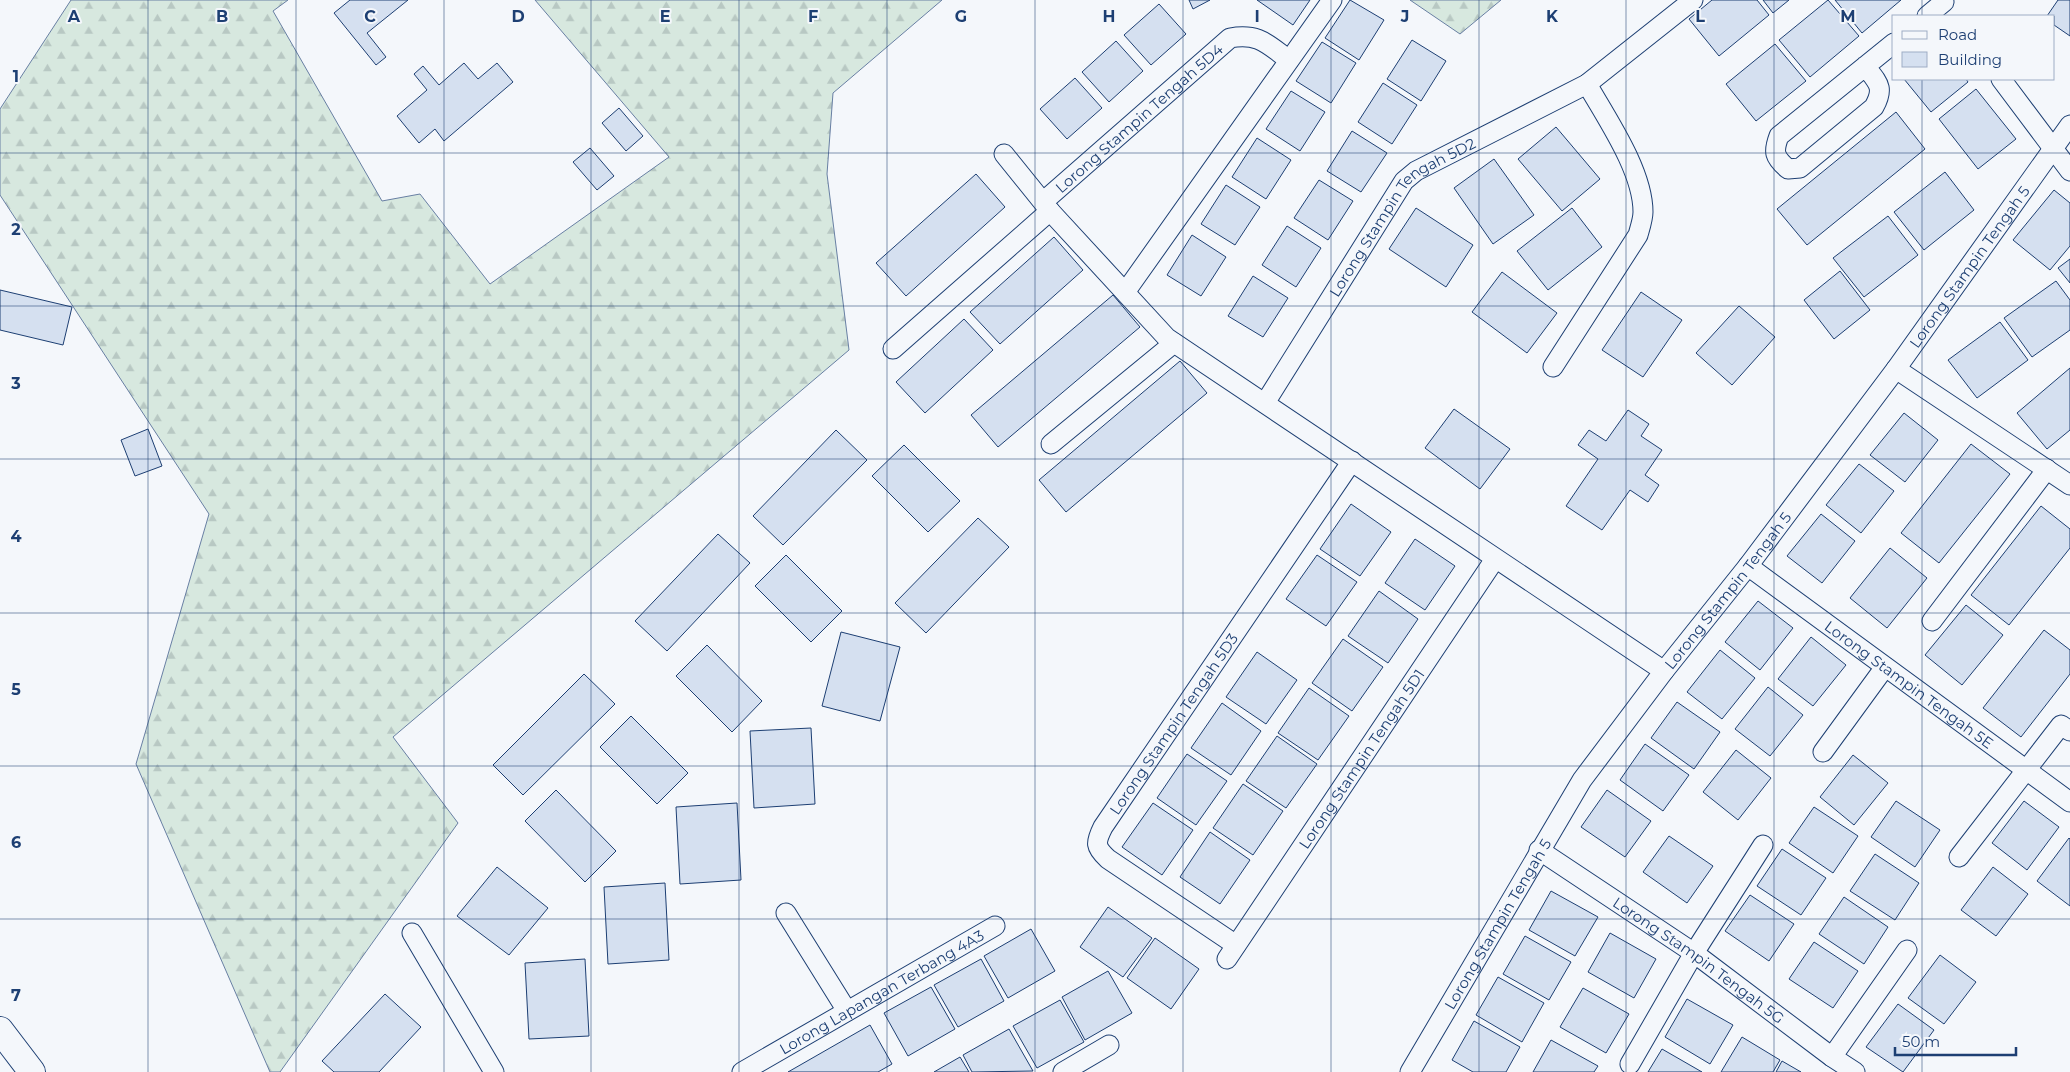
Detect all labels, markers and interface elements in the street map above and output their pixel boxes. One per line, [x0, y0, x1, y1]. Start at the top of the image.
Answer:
text: A [67, 7, 81, 26]
text: B [216, 7, 228, 26]
text: C [364, 7, 376, 26]
text: D [511, 7, 525, 26]
text: E [660, 7, 670, 26]
text: F [808, 7, 818, 26]
text: G [955, 7, 967, 26]
text: H [1103, 7, 1115, 26]
text: I [1254, 7, 1260, 26]
text: J [1400, 7, 1409, 26]
text: K [1546, 7, 1559, 26]
text: L [1695, 7, 1705, 26]
text: M [1840, 7, 1856, 26]
legend [1892, 15, 2055, 80]
text: Road [1938, 25, 1977, 44]
street label: Lorong Stampin Tengah 5D4 [1051, 39, 1227, 197]
text: Building [1938, 50, 2002, 69]
text: 1 [13, 67, 19, 86]
street label: Lorong Stampin Tengah 5D2 [1325, 133, 1478, 300]
street label: Lorong Stampin Tengah 5 [1905, 182, 2033, 351]
text: 2 [11, 220, 21, 239]
text: 3 [10, 374, 21, 393]
street label: Lorong Stampin Tengah 5 [1660, 508, 1795, 673]
text: 4 [10, 527, 22, 546]
street label: Lorong Stampin Tengah 5E [1821, 616, 1997, 752]
street label: Lorong Stampin Tengah 5D3 [1105, 629, 1242, 818]
street label: Lorong Stampin Tengah 5D1 [1294, 665, 1428, 852]
text: 5 [11, 680, 21, 699]
text: 6 [11, 833, 21, 852]
street label: Lorong Stampin Tengah 5 [1440, 835, 1555, 1012]
street label: Lorong Stampin Tengah 5G [1609, 892, 1788, 1027]
street label: Lorong Lapangan Terbang 4A3 [776, 925, 987, 1058]
text: 7 [11, 986, 21, 1005]
scale bar [1895, 1024, 2016, 1056]
text: 50 m [1902, 1032, 1940, 1051]

